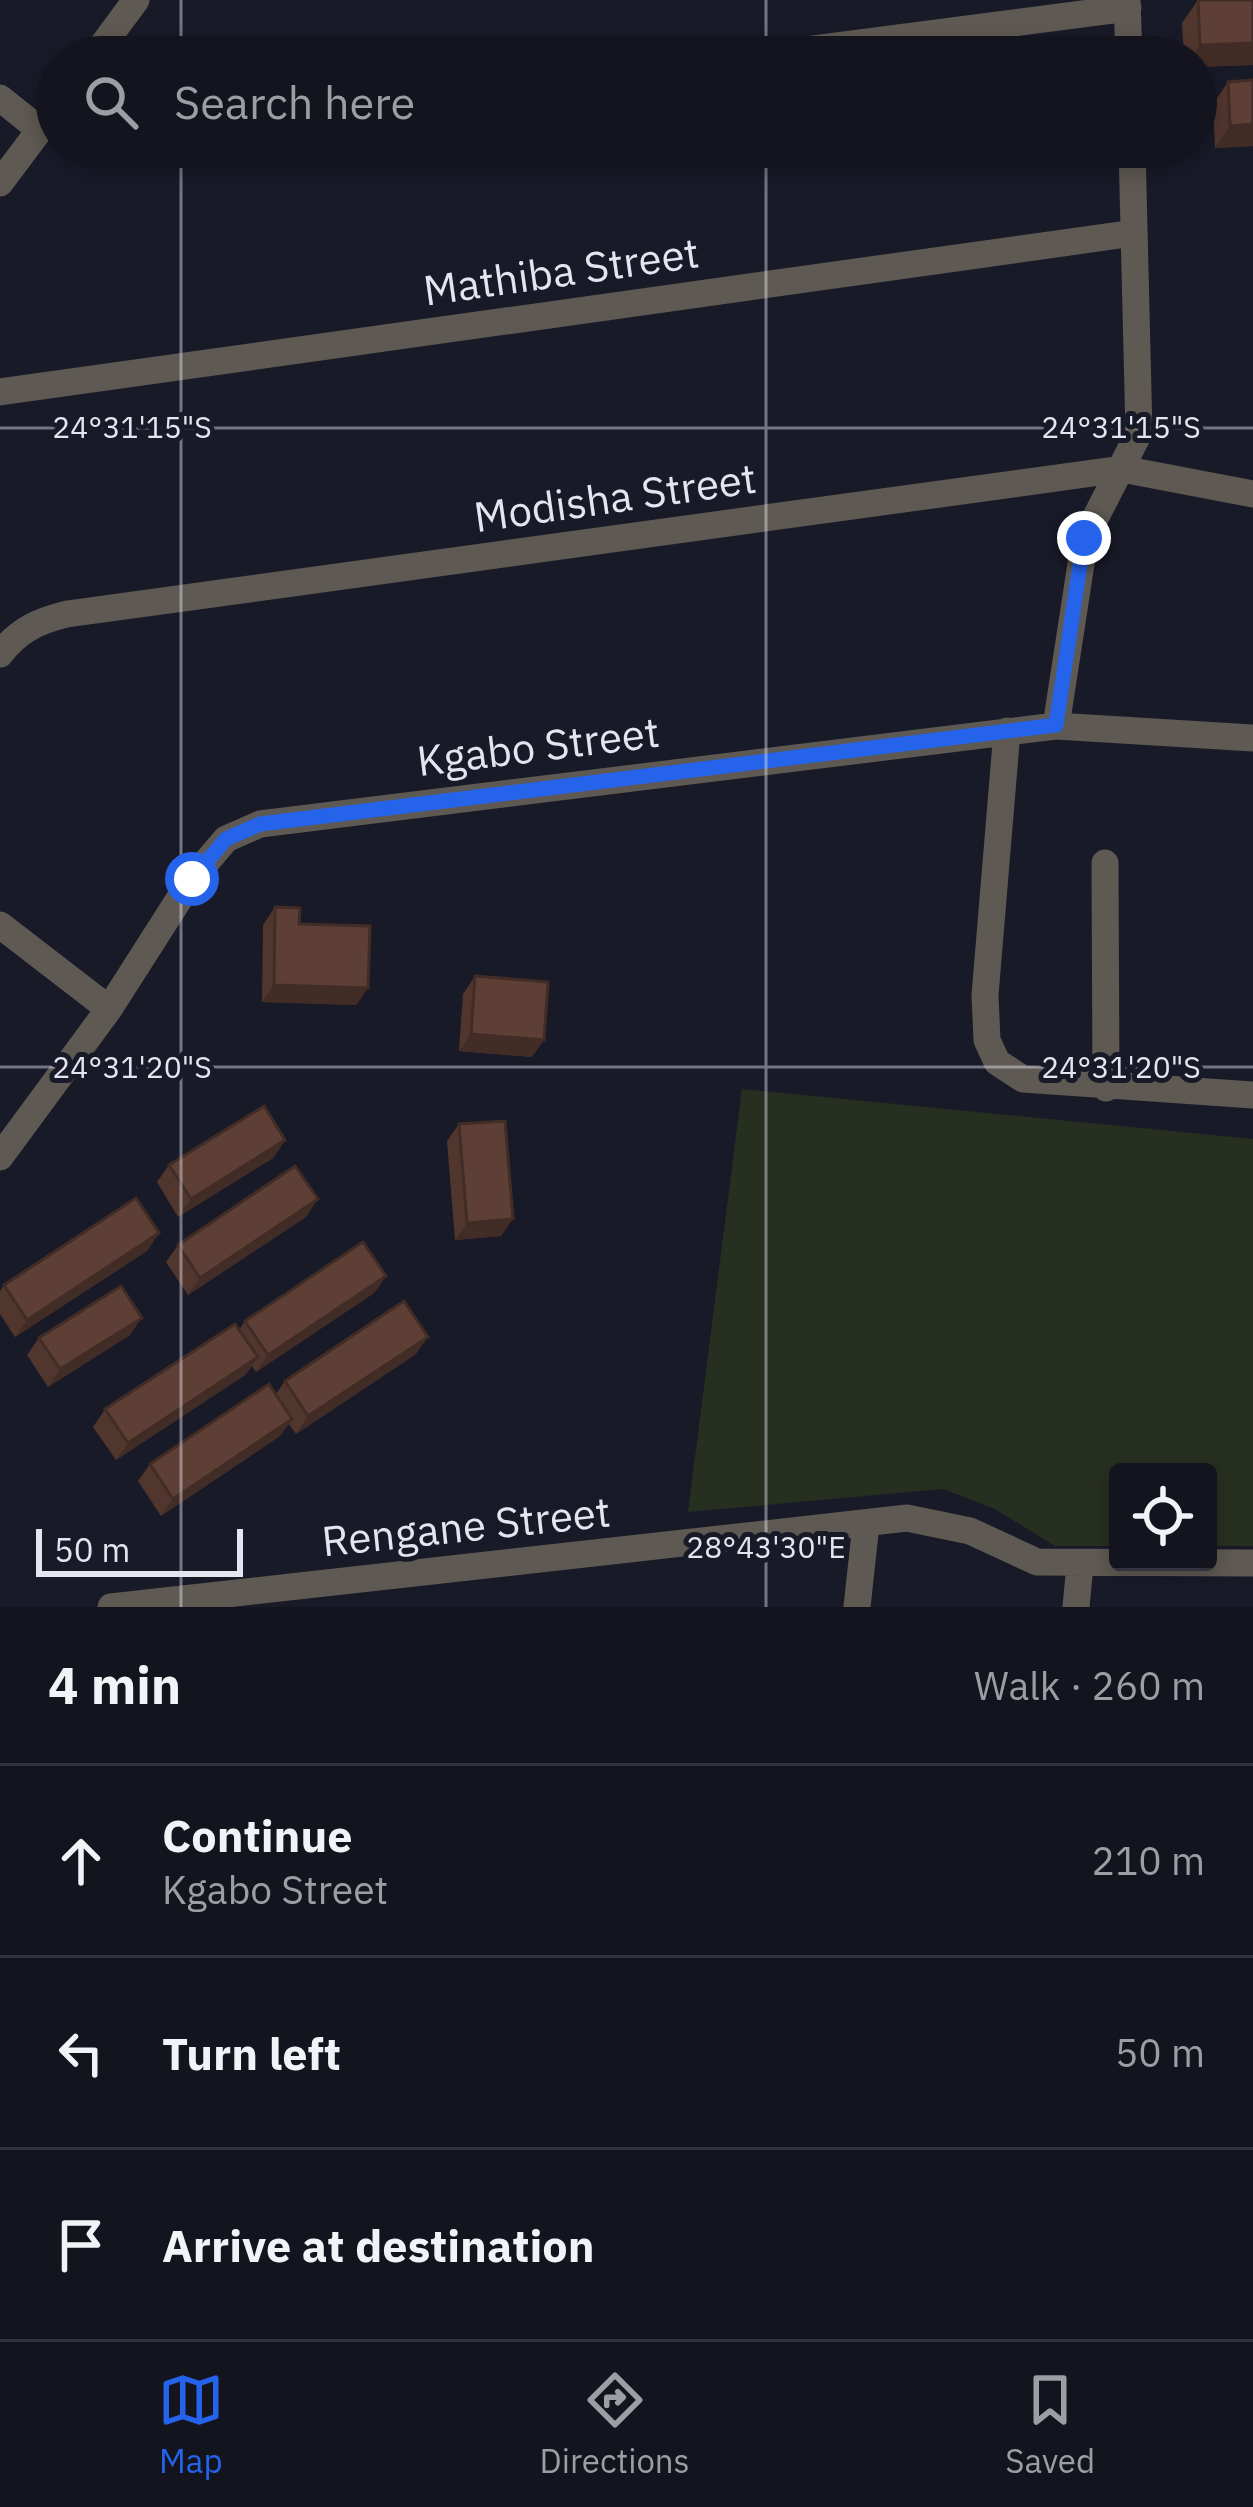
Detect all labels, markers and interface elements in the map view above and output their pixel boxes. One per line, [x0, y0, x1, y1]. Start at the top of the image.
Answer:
search box [36, 36, 1217, 168]
icon: search [78, 69, 144, 135]
text: Search here [174, 73, 415, 131]
street label: Mathiba Street [420, 224, 702, 318]
text: 24°31'15"S [52, 407, 212, 446]
text: 24°31'15"S [1041, 407, 1201, 446]
street label: Modisha Street [470, 450, 760, 544]
route end [1057, 511, 1111, 565]
street label: Kgabo Street [414, 704, 662, 788]
route start [165, 852, 219, 906]
text: 24°31'20"S [52, 1047, 212, 1086]
text: 24°31'20"S [1041, 1047, 1201, 1086]
map controls [1109, 1463, 1217, 1571]
button: locate [1109, 1463, 1217, 1571]
street label: Rengane Street [319, 1484, 613, 1568]
scale bar [36, 1523, 243, 1576]
text: 28°43'30"E [686, 1527, 846, 1566]
text: 50 m [54, 1528, 130, 1571]
text: 4 min [48, 1652, 181, 1718]
text: Walk · 260 m [974, 1660, 1205, 1711]
text: Continue [162, 1806, 353, 1864]
icon: ahead [48, 1828, 114, 1894]
text: 210 m [1092, 1835, 1205, 1886]
text: Kgabo Street [162, 1864, 388, 1915]
icon: left [48, 2020, 114, 2086]
text: Turn left [162, 2024, 341, 2082]
text: 50 m [1115, 2027, 1205, 2078]
icon: arrive [48, 2212, 114, 2278]
text: Arrive at destination [162, 2216, 595, 2274]
tab: Map [158, 2367, 224, 2482]
tab: Directions [540, 2367, 690, 2482]
tab: Saved [1005, 2367, 1095, 2482]

